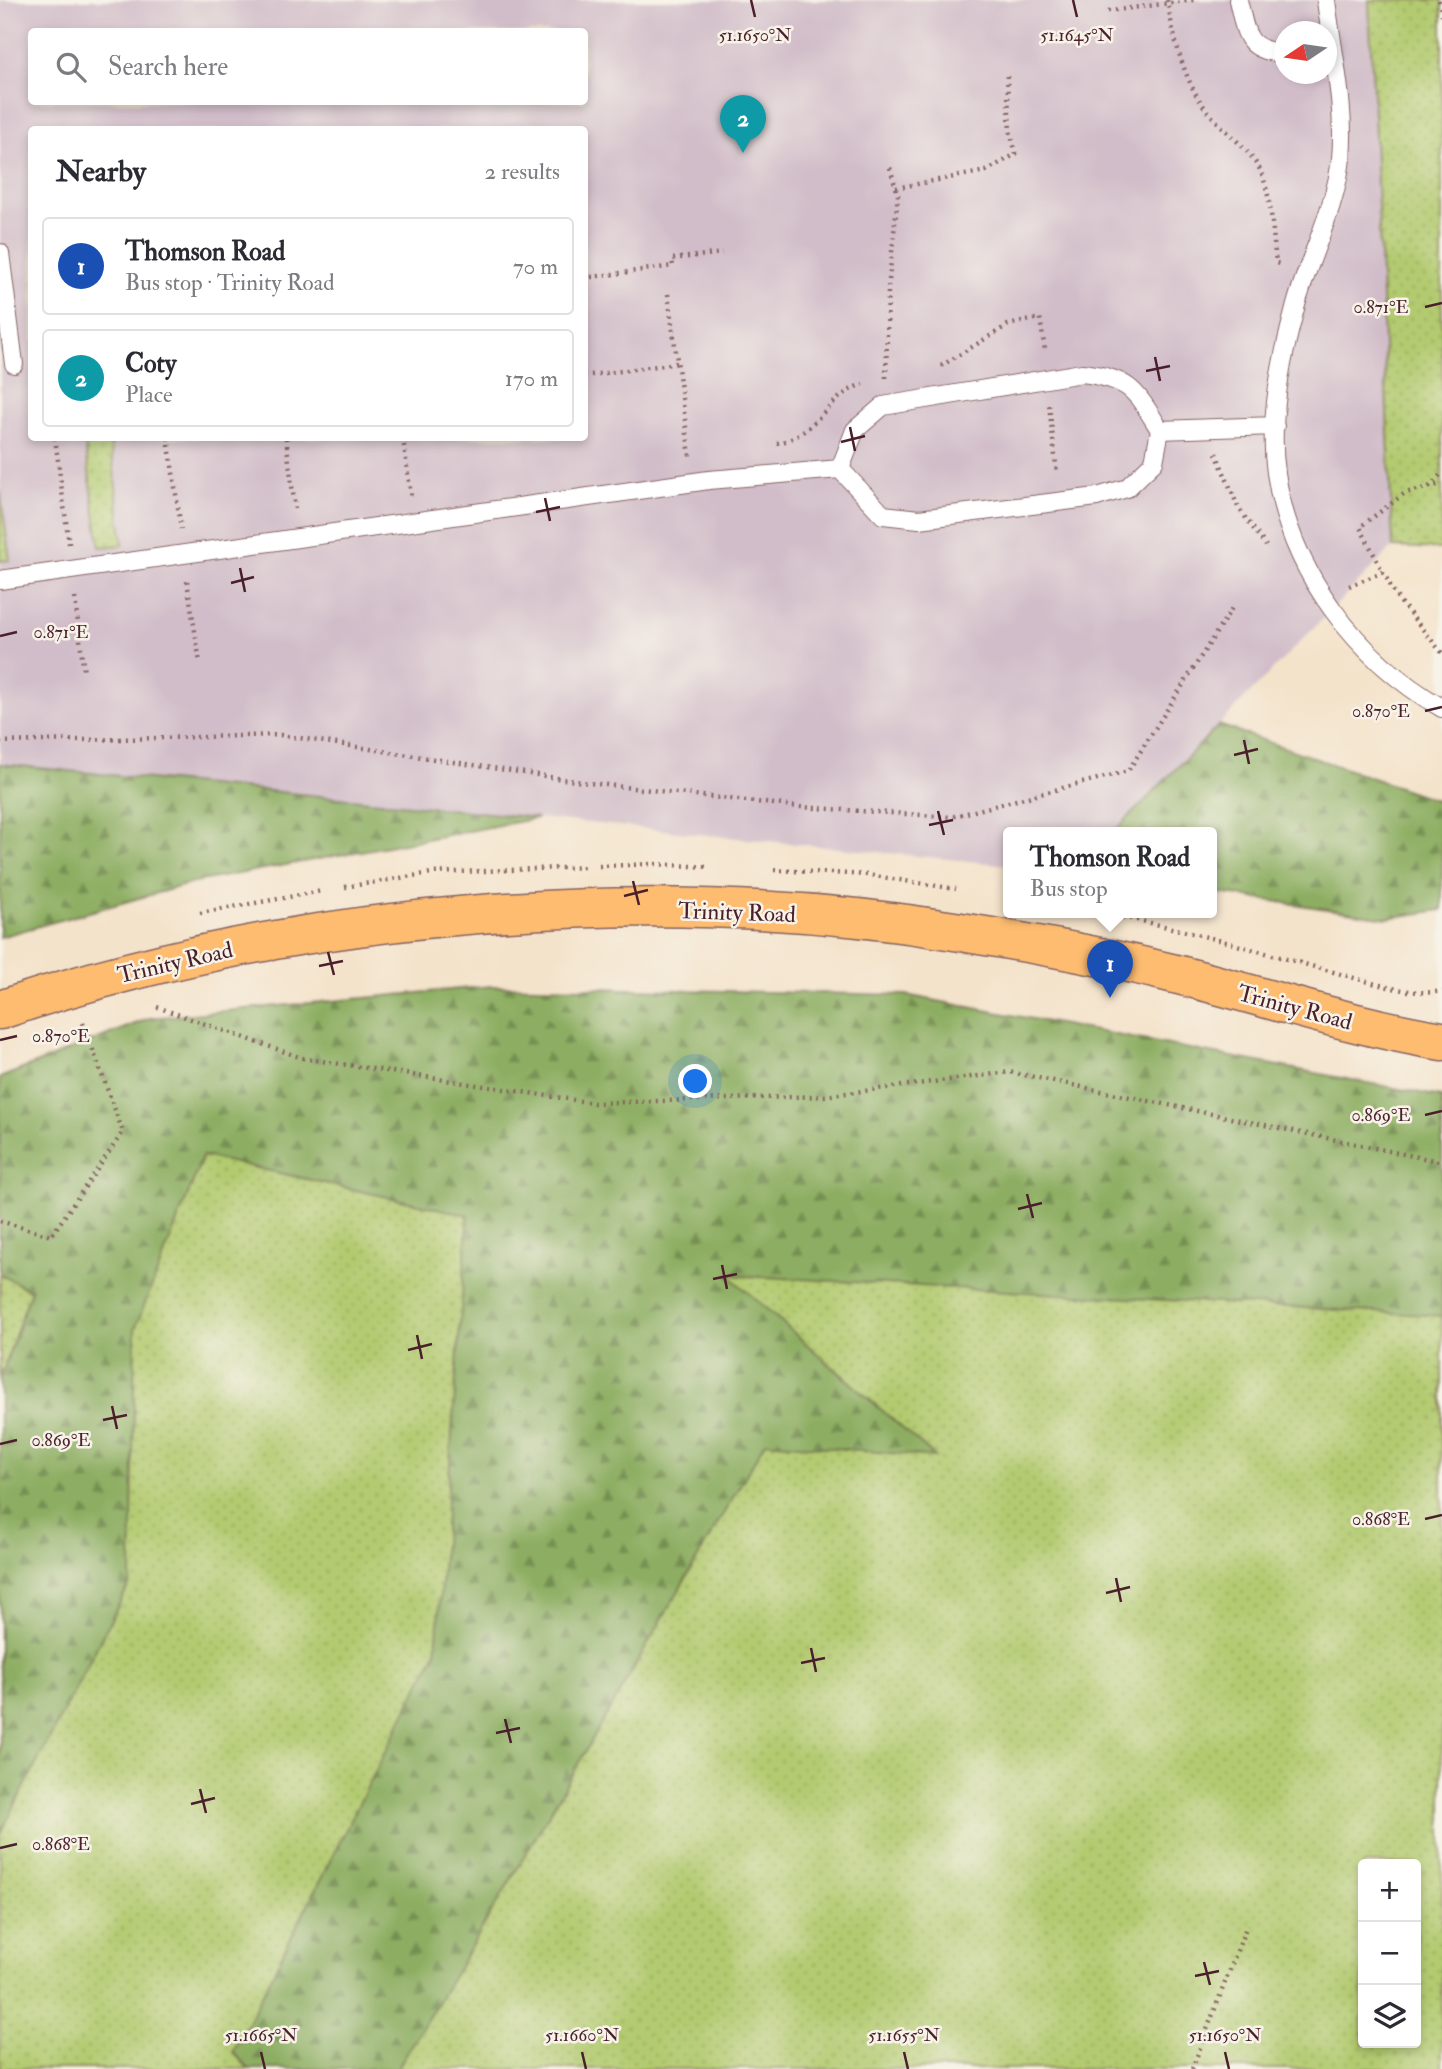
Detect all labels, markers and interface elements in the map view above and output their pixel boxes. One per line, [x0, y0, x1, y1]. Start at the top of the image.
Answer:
north arrow [1274, 21, 1337, 84]
text: 51.1650°N [719, 24, 791, 47]
text: 51.1645°N [1040, 24, 1114, 47]
search box [28, 28, 588, 105]
icon: search [52, 48, 90, 86]
text: Search here [108, 51, 228, 83]
pin: 2 [720, 95, 766, 153]
text: Nearby [56, 153, 146, 190]
text: 2 results [485, 157, 560, 186]
text: Thomson Road [125, 236, 285, 268]
text: 1 [77, 252, 85, 281]
text: 70 m [513, 252, 558, 281]
text: Bus stop · Trinity Road [125, 268, 334, 297]
text: 0.871°E [1353, 296, 1409, 319]
text: Coty [125, 348, 176, 380]
text: 2 [75, 364, 87, 393]
text: 170 m [505, 364, 558, 393]
text: Place [125, 380, 173, 409]
text: 0.871°E [33, 621, 89, 644]
text: 0.870°E [1352, 700, 1410, 723]
popup [1003, 827, 1217, 918]
text: Thomson Road [1030, 842, 1190, 874]
text: Bus stop [1030, 874, 1108, 903]
street label: Trinity Road [678, 896, 796, 929]
street label: Trinity Road [115, 935, 236, 990]
pin: 1 [1087, 940, 1133, 998]
street label: Trinity Road [1234, 978, 1355, 1037]
text: 0.870°E [32, 1025, 90, 1048]
your location [678, 1064, 712, 1098]
text: 0.869°E [1352, 1104, 1410, 1127]
text: 0.869°E [32, 1429, 90, 1452]
text: 0.868°E [1352, 1508, 1410, 1531]
text: 0.868°E [32, 1833, 90, 1856]
map controls [1358, 1859, 1421, 2048]
button: + [1358, 1859, 1421, 1922]
button: − [1358, 1922, 1421, 1985]
button: layers [1358, 1985, 1421, 2048]
text: 51.1665°N [225, 2024, 297, 2047]
text: 51.1660°N [545, 2024, 619, 2047]
text: 51.1655°N [868, 2024, 940, 2047]
text: 51.1650°N [1189, 2024, 1261, 2047]

